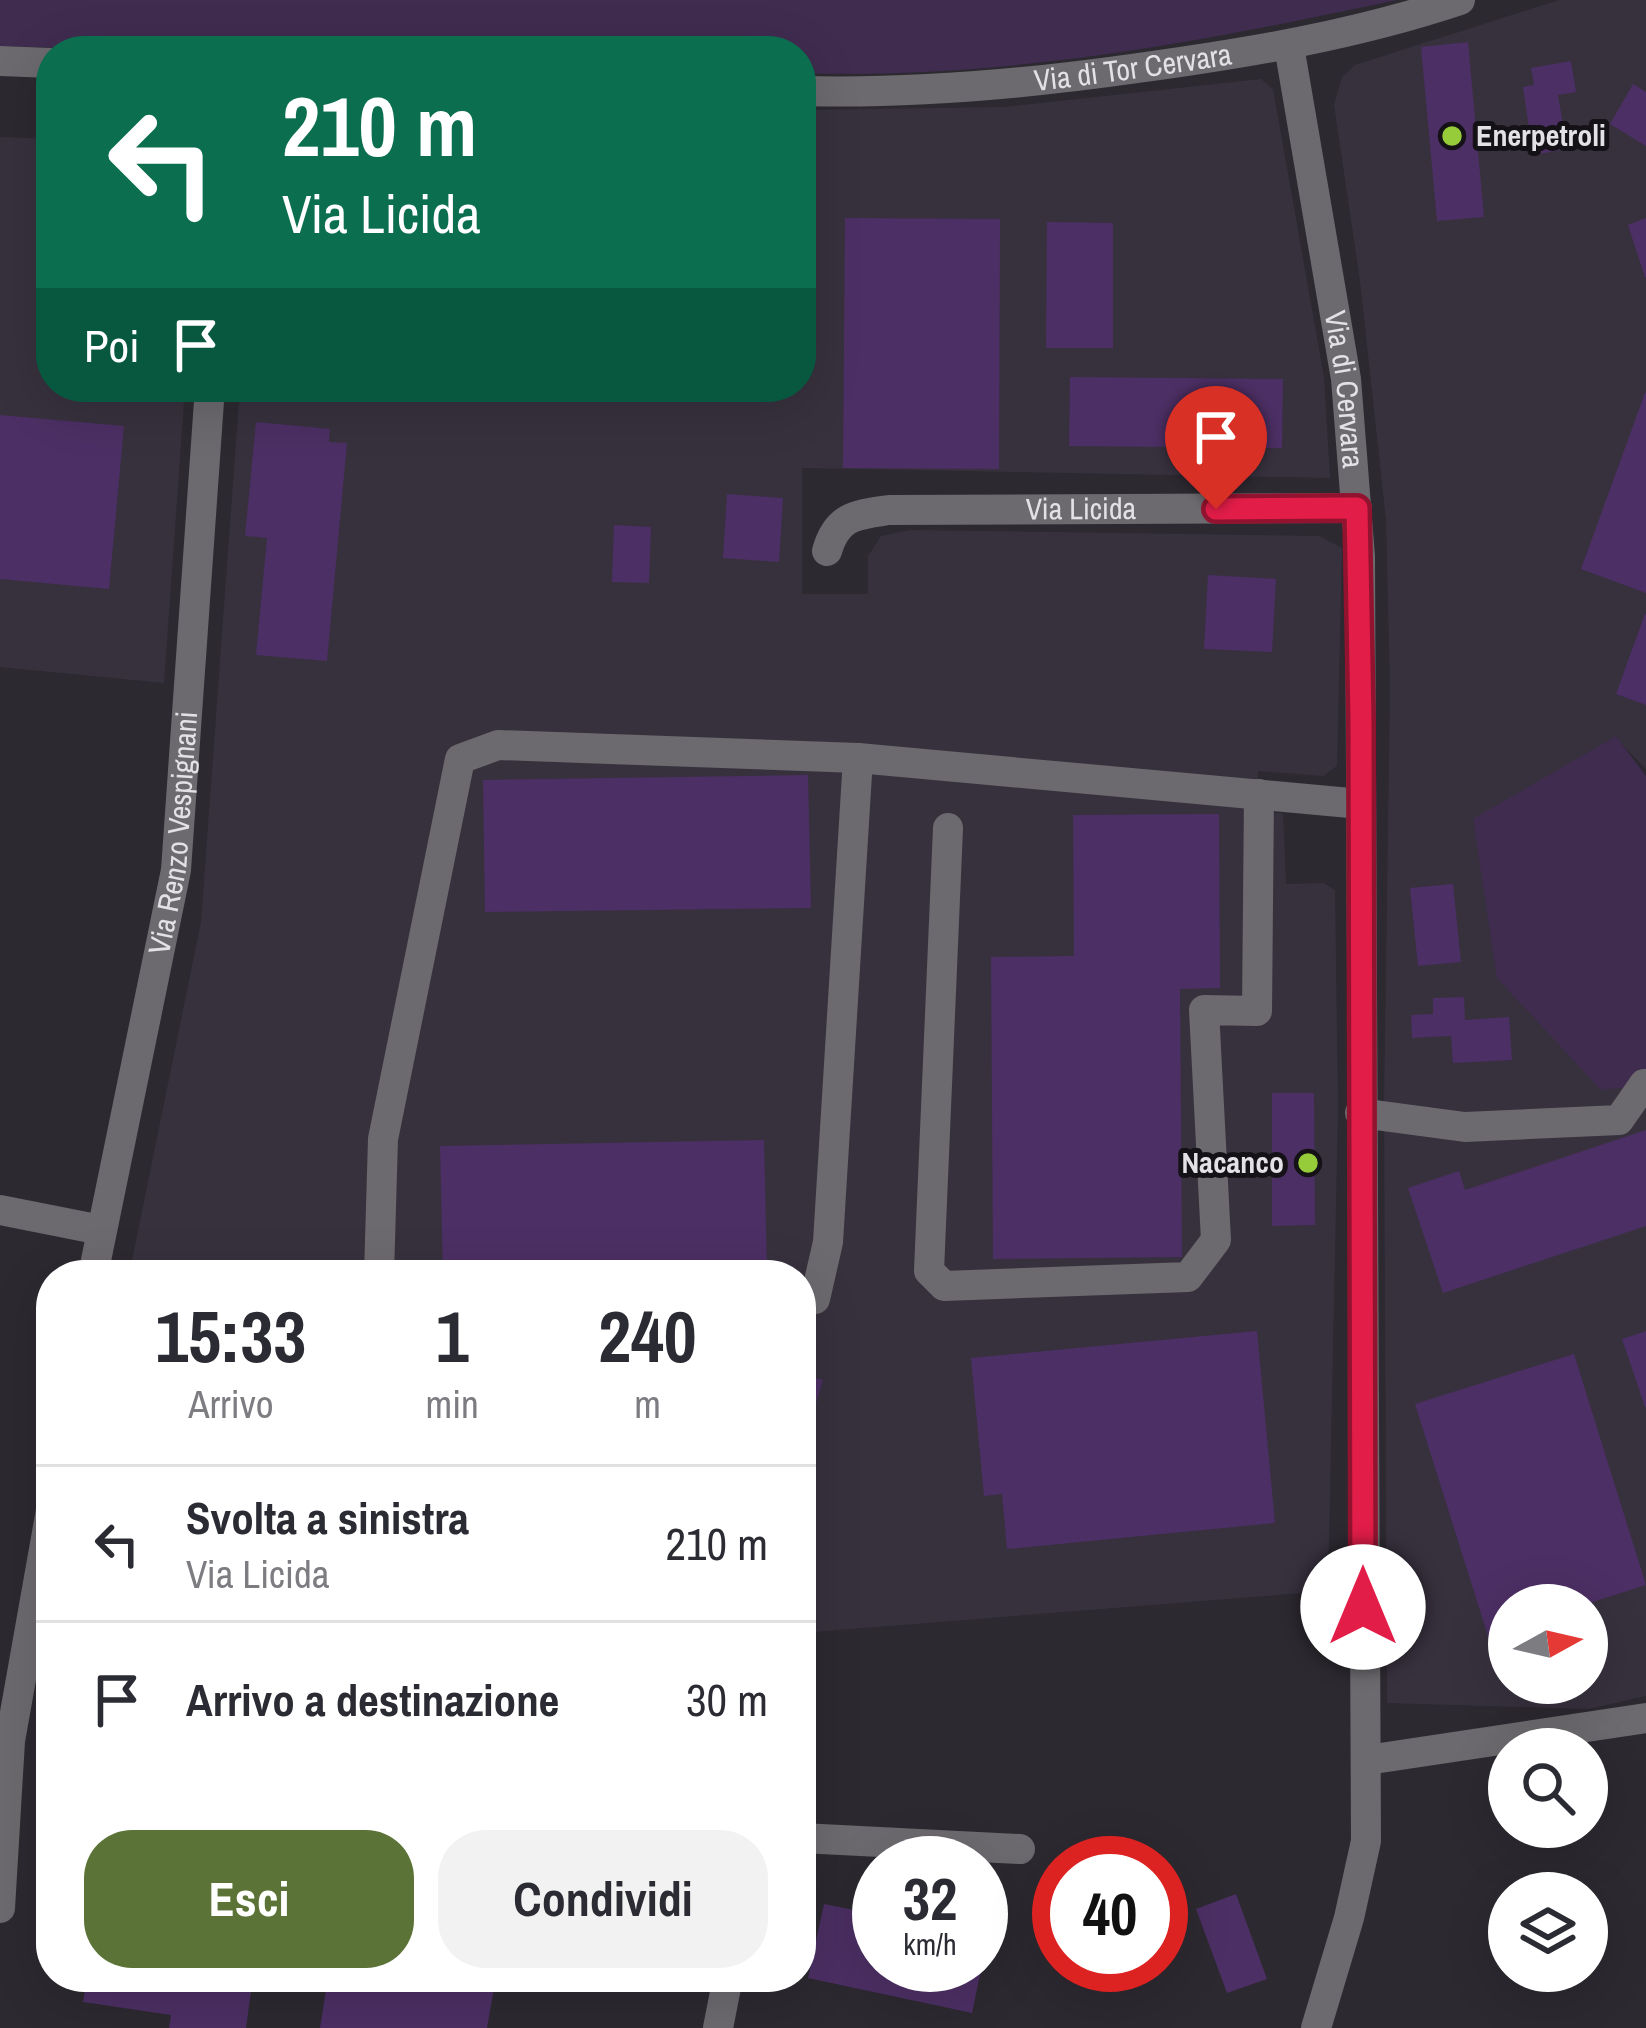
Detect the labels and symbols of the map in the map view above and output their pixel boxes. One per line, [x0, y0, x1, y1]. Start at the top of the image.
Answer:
street label: Via di Tor Cervara [1032, 33, 1235, 100]
place label: Enerpetroli [1476, 115, 1606, 155]
marker: Enerpetroli [1439, 123, 1465, 149]
street label: Via di Cervara [1316, 307, 1374, 470]
pin [1165, 386, 1267, 509]
street label: Via Licida [1026, 488, 1137, 528]
street label: Via Renzo Vespignani [138, 710, 206, 958]
place label: Nacanco [1181, 1142, 1284, 1182]
marker: Nacanco [1295, 1150, 1321, 1176]
position arrow [1300, 1544, 1426, 1670]
north arrow [1488, 1584, 1608, 1704]
speed limit sign: 40 [1032, 1836, 1188, 1992]

